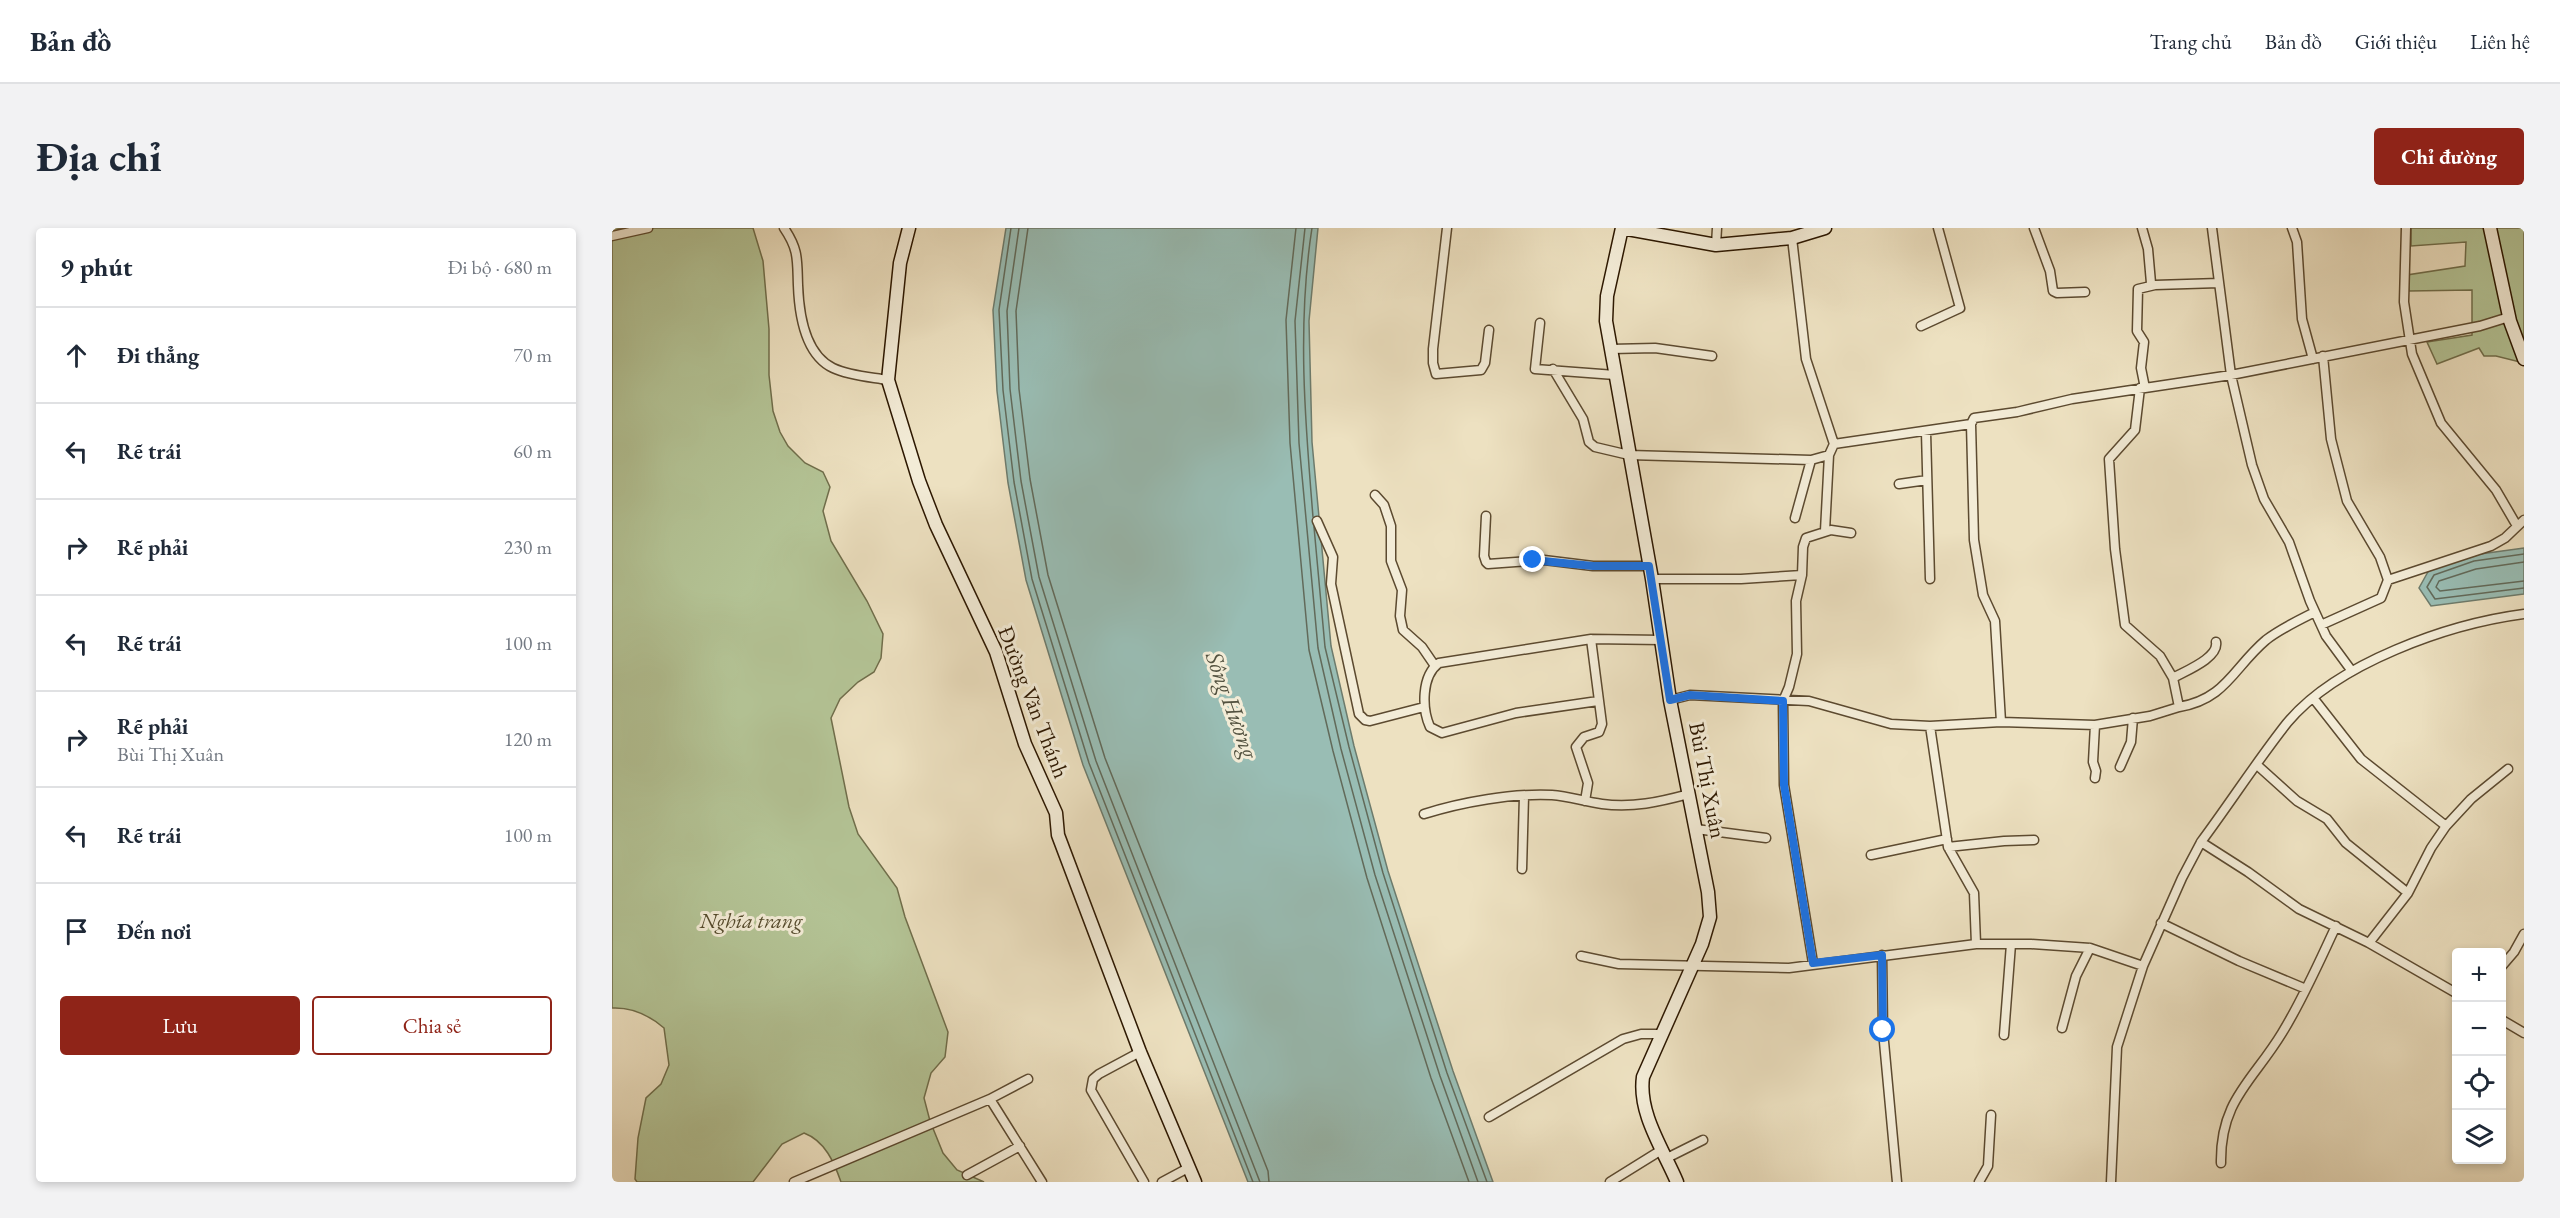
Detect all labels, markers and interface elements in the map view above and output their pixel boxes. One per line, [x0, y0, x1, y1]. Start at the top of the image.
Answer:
text: Bản đồ [30, 23, 111, 59]
text: Trang chủ [2150, 28, 2232, 55]
text: Bản đồ [2265, 28, 2322, 55]
text: Giới thiệu [2355, 28, 2437, 55]
text: Liên hệ [2470, 28, 2530, 55]
button: Chỉ đường [2374, 128, 2524, 185]
text: Địa chỉ [36, 129, 162, 184]
text: 9 phút [60, 250, 132, 284]
text: Đi bộ · 680 m [447, 254, 552, 280]
icon: ahead [60, 339, 93, 372]
text: Đi thẳng [117, 341, 199, 370]
text: 70 m [513, 342, 552, 368]
icon: left [60, 435, 93, 468]
text: Rẽ trái [117, 437, 182, 466]
text: 60 m [513, 438, 552, 464]
icon: right [60, 531, 93, 564]
text: Rẽ phải [117, 533, 188, 562]
text: 230 m [504, 534, 552, 560]
route end [1519, 546, 1545, 572]
street label: Đường Văn Thánh [991, 622, 1076, 782]
icon: left [60, 627, 93, 660]
text: Rẽ trái [117, 629, 182, 658]
text: 100 m [504, 630, 552, 656]
water label: Sông Hương [1198, 646, 1266, 764]
text: Rẽ phải [117, 712, 188, 741]
street label: Bùi Thị Xuân [1682, 720, 1733, 841]
icon: right [60, 723, 93, 756]
text: 120 m [504, 726, 552, 752]
text: Bùi Thị Xuân [117, 741, 224, 767]
icon: left [60, 819, 93, 852]
text: Rẽ trái [117, 821, 182, 850]
text: 100 m [504, 822, 552, 848]
park label: Nghĩa trang [699, 906, 803, 935]
icon: arrive [60, 915, 93, 948]
text: Đến nơi [117, 917, 192, 946]
map controls [2452, 948, 2506, 1164]
button: + [2452, 948, 2506, 1002]
button: Lưu [60, 996, 300, 1055]
button: Chia sẻ [312, 996, 552, 1055]
button: − [2452, 1002, 2506, 1056]
route start [1869, 1016, 1895, 1042]
button: locate [2452, 1056, 2506, 1110]
button: layers [2452, 1110, 2506, 1164]

